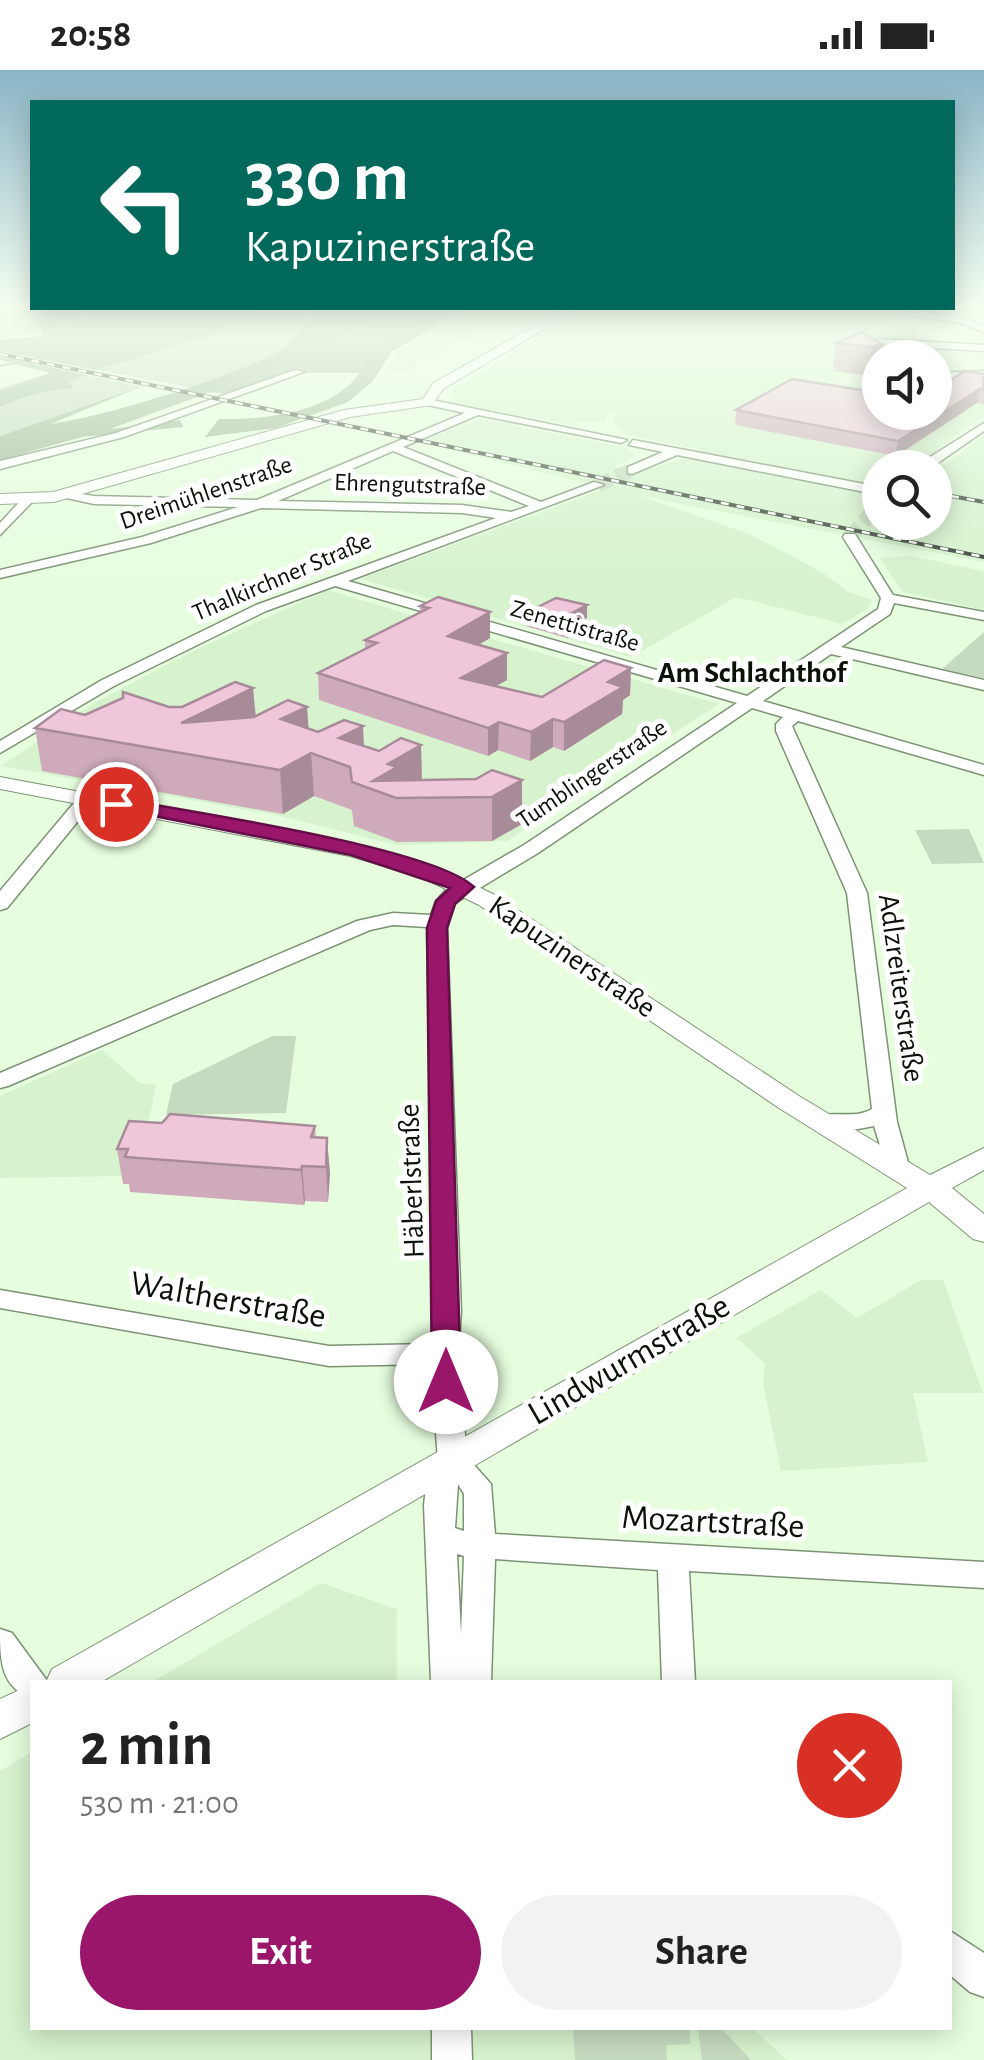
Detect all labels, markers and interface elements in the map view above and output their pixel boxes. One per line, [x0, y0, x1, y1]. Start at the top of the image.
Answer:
text: 20:58 [50, 16, 132, 54]
icon: left [80, 140, 210, 270]
text: 330 m [245, 143, 409, 213]
text: Kapuzinerstraße [245, 225, 535, 270]
map controls [862, 340, 952, 540]
button: sound [862, 340, 952, 430]
button: search [862, 450, 952, 540]
street label: Dreimühlenstraße [117, 452, 295, 534]
street label: Ehrengutstraße [334, 470, 486, 500]
street label: Thalkirchner Straße [189, 528, 375, 626]
street label: Zenettistraße [508, 596, 642, 656]
district label: Am Schlachthof [658, 658, 848, 688]
street label: Tumblingerstraße [513, 715, 671, 833]
pin [74, 762, 159, 847]
icon: arrive [89, 777, 144, 832]
street label: Kapuzinerstraße [483, 890, 661, 1024]
street label: Adlzreiterstraße [873, 892, 929, 1084]
street label: Häberlstraße [394, 1103, 430, 1259]
street label: Waltherstraße [128, 1266, 328, 1334]
street label: Lindwurmstraße [522, 1288, 736, 1432]
position arrow [394, 1330, 498, 1434]
street label: Mozartstraße [621, 1500, 805, 1544]
button: close [797, 1713, 902, 1818]
text: 2 min [80, 1716, 213, 1776]
text: 530 m · 21:00 [80, 1787, 239, 1819]
button: Exit [80, 1895, 481, 2010]
button: Share [501, 1895, 902, 2010]

